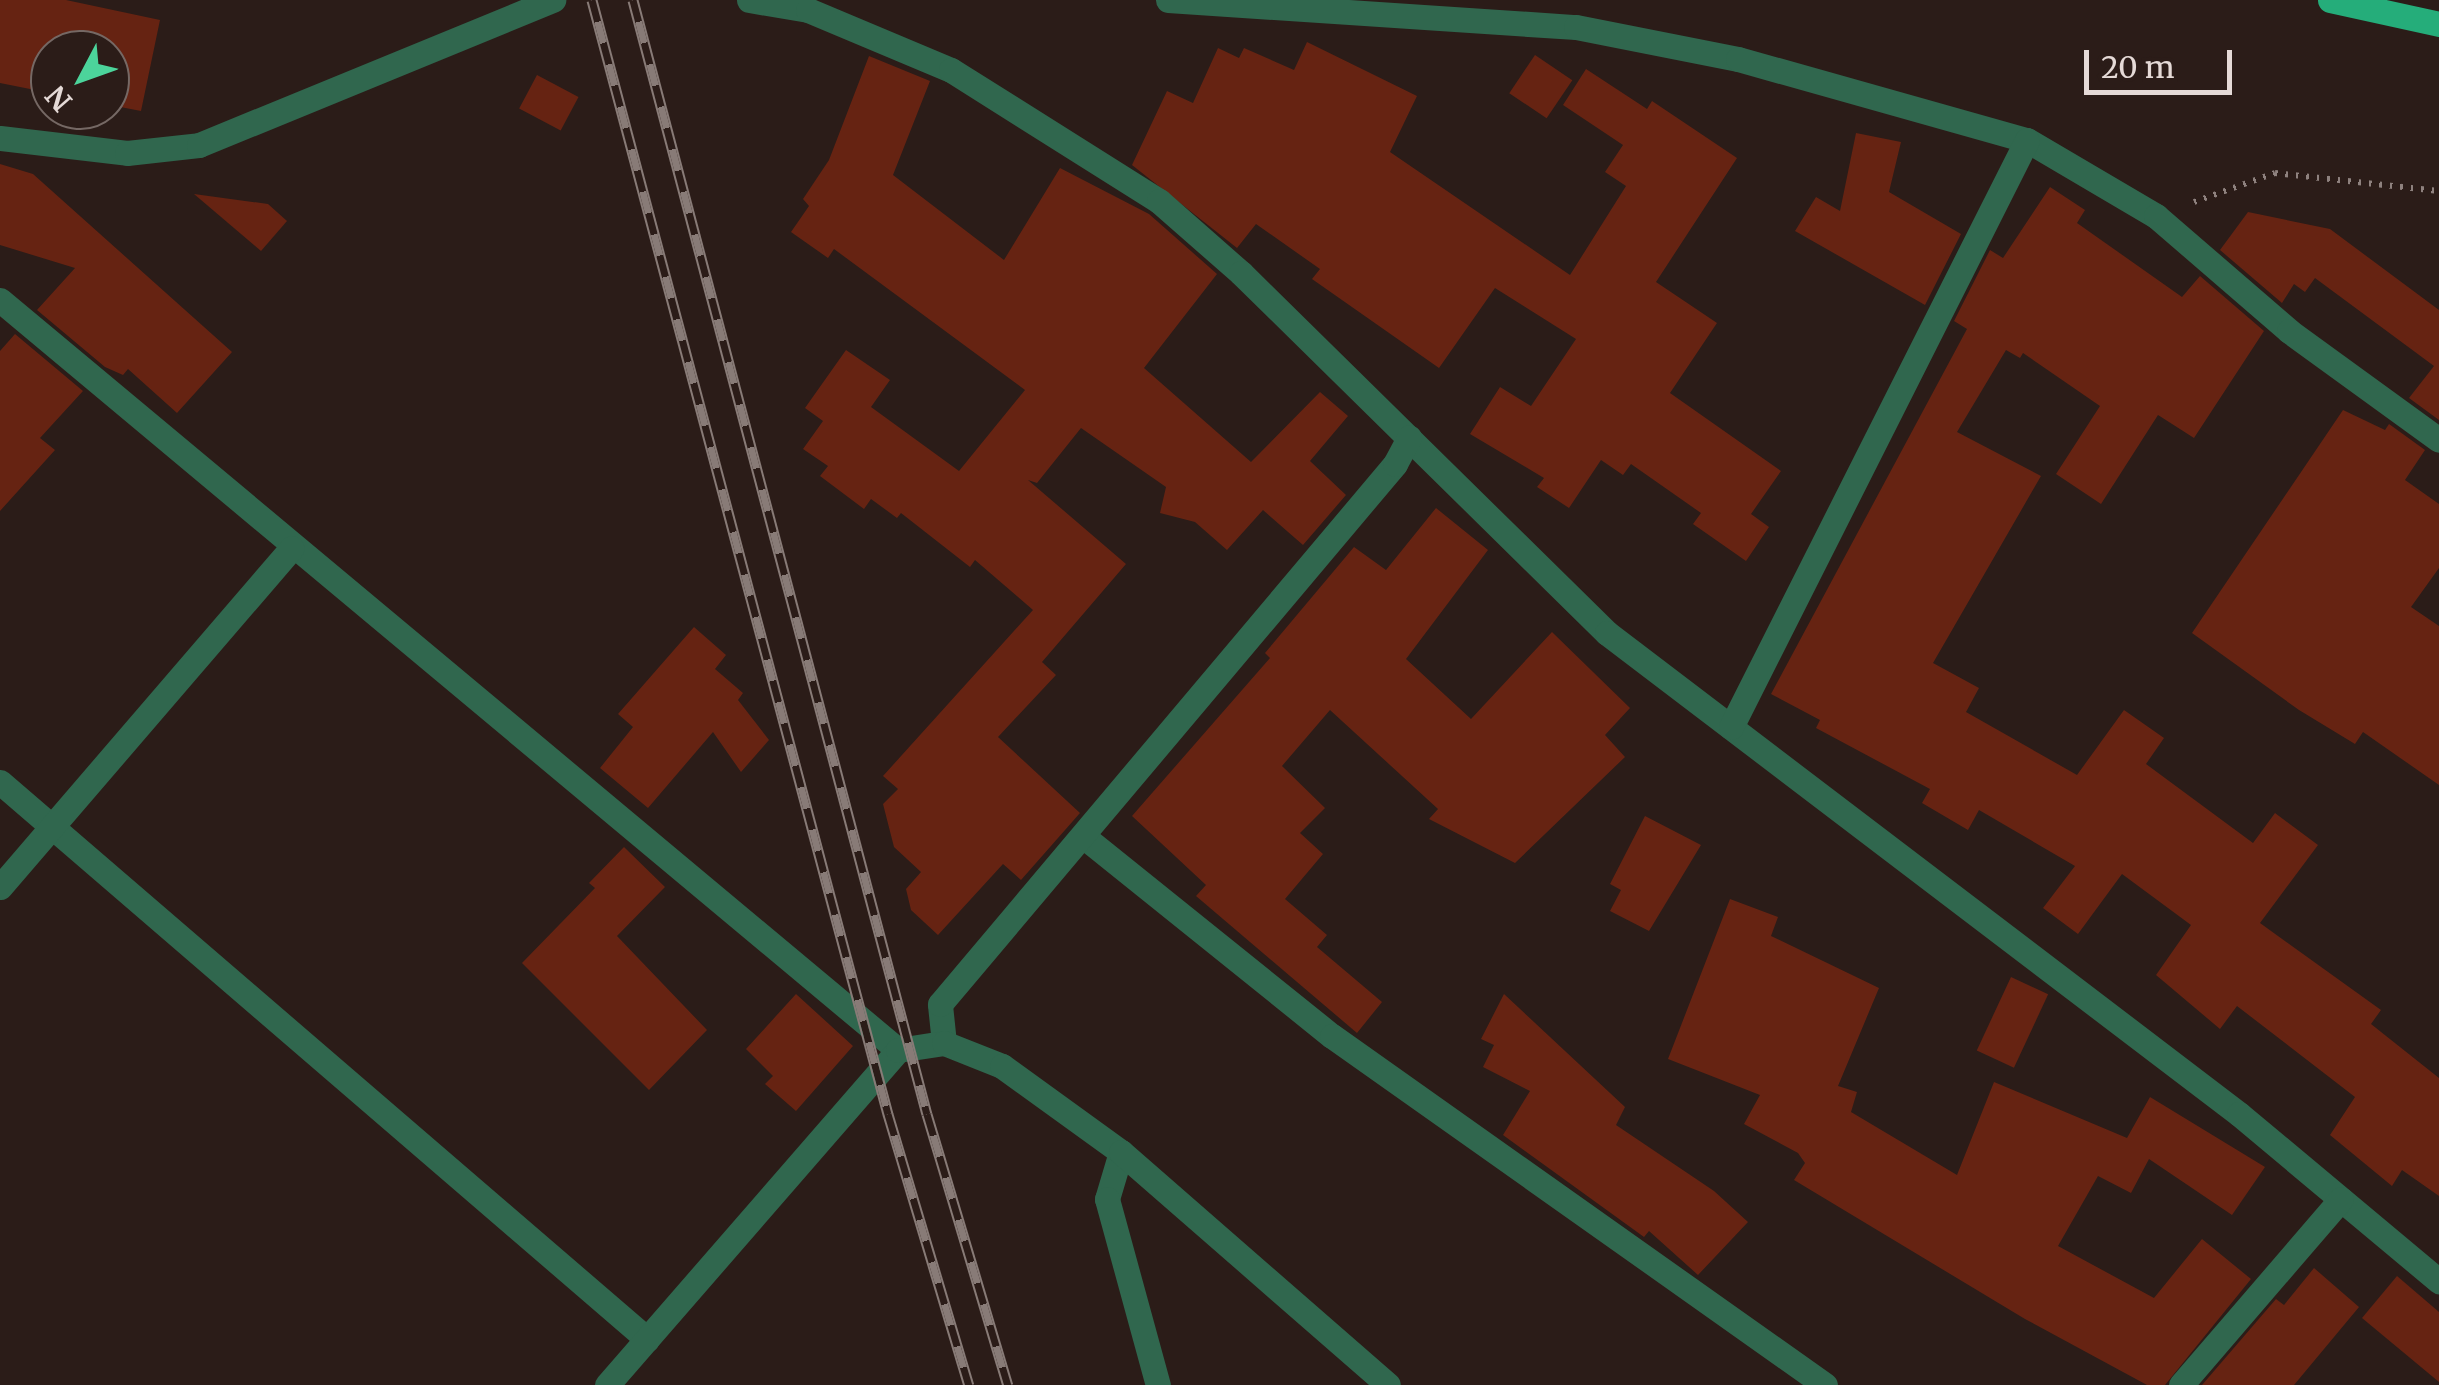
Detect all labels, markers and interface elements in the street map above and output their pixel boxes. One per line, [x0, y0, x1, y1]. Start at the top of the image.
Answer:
north arrow [30, 30, 130, 130]
scale bar [2089, 30, 2236, 92]
text: 20 m [2101, 48, 2174, 86]
text: N [38, 78, 80, 119]

